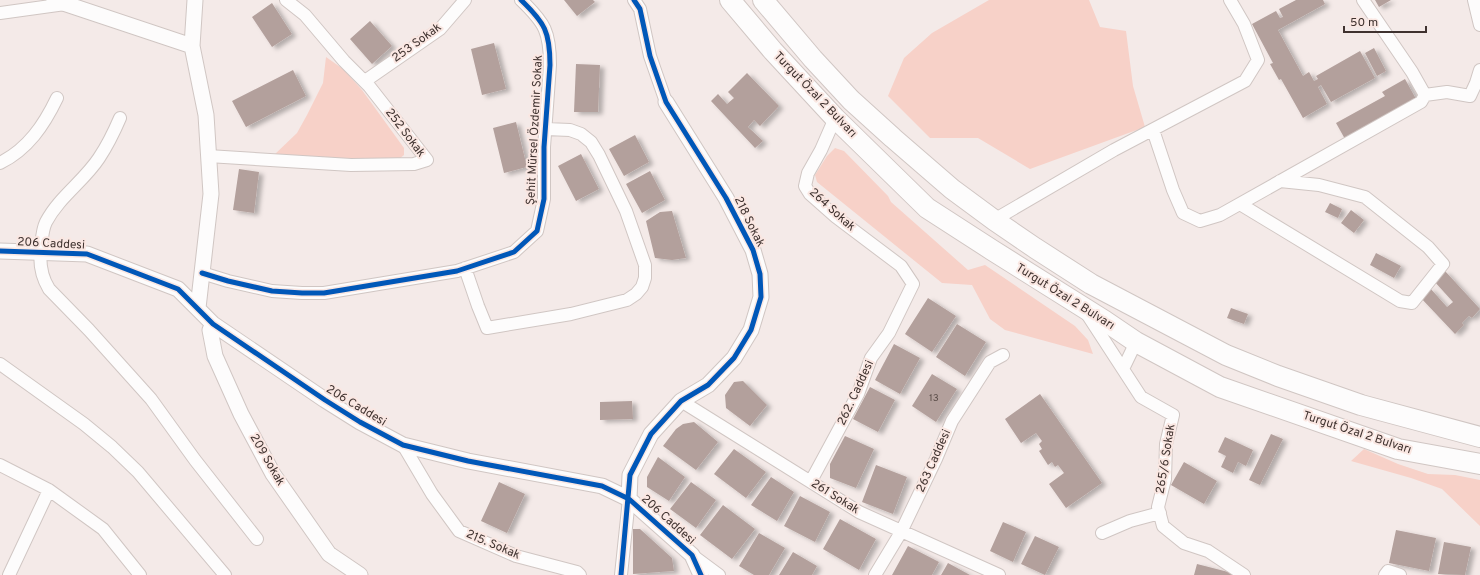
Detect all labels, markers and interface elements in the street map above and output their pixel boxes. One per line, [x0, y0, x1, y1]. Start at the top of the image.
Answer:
scale bar [1344, 8, 1426, 34]
text: 50 m [1350, 15, 1378, 31]
street label: 253 Sokak [389, 20, 445, 66]
street label: Turgut Özal 2 Bulvarı [770, 49, 860, 141]
street label: Şehit Mürsel Özdemir Sokak [523, 54, 547, 206]
street label: 252 Sokak [381, 105, 429, 161]
street label: 264 Sokak [805, 185, 859, 235]
street label: 218 Sokak [730, 194, 768, 250]
street label: 206 Caddesi [17, 234, 85, 254]
street label: Turgut Özal 2 Bulvarı [1013, 260, 1117, 334]
street label: 262. Caddesi [834, 358, 878, 428]
street label: 206 Caddesi [323, 382, 389, 430]
house number: 13 [929, 392, 939, 405]
street label: Turgut Özal 2 Bulvarı [1301, 408, 1413, 458]
street label: 265/6 Sokak [1153, 423, 1179, 495]
street label: 263 Caddesi [913, 427, 955, 495]
street label: 209 Sokak [246, 431, 288, 489]
street label: 261 Sokak [808, 476, 862, 518]
street label: 206 Caddesi [637, 491, 699, 549]
street label: 215. Sokak [464, 526, 522, 564]

